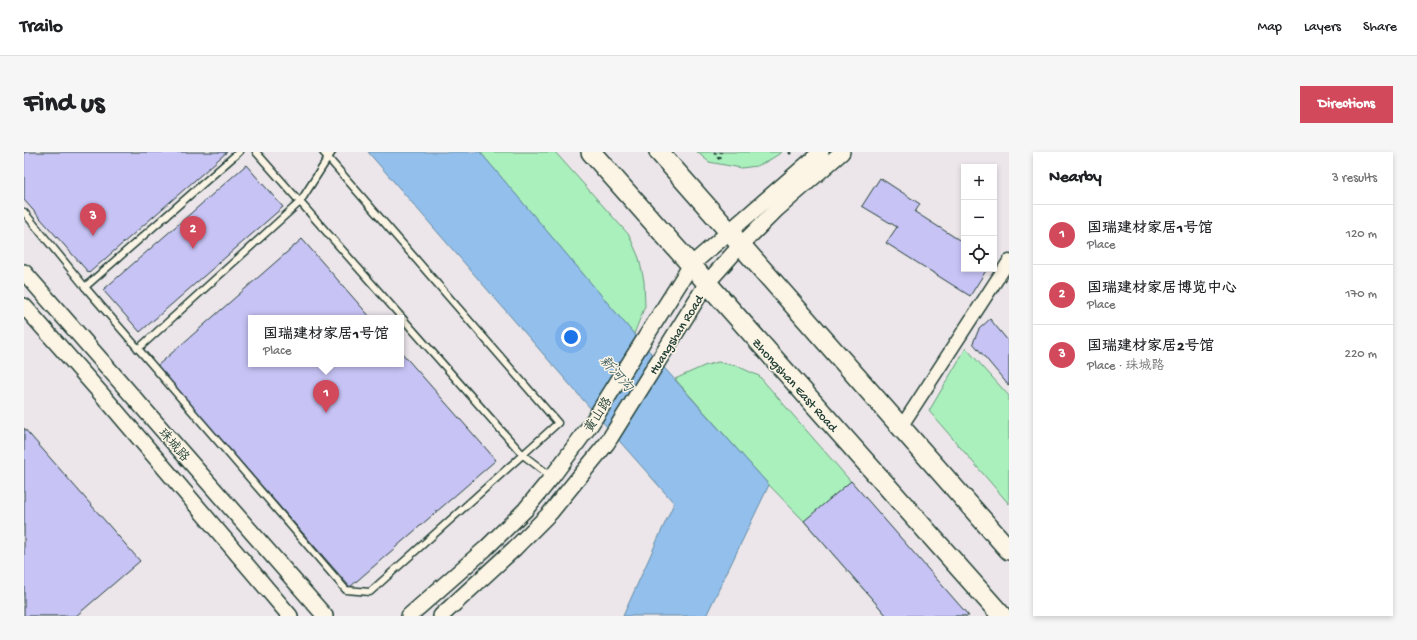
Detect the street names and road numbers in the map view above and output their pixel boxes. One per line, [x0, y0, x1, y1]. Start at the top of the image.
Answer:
street label: Huangshan Road [647, 292, 708, 378]
street label: Zhongshan East Road [748, 336, 841, 437]
street label: 黄山路 [581, 394, 616, 436]
street label: 珠城路 [155, 425, 192, 465]

